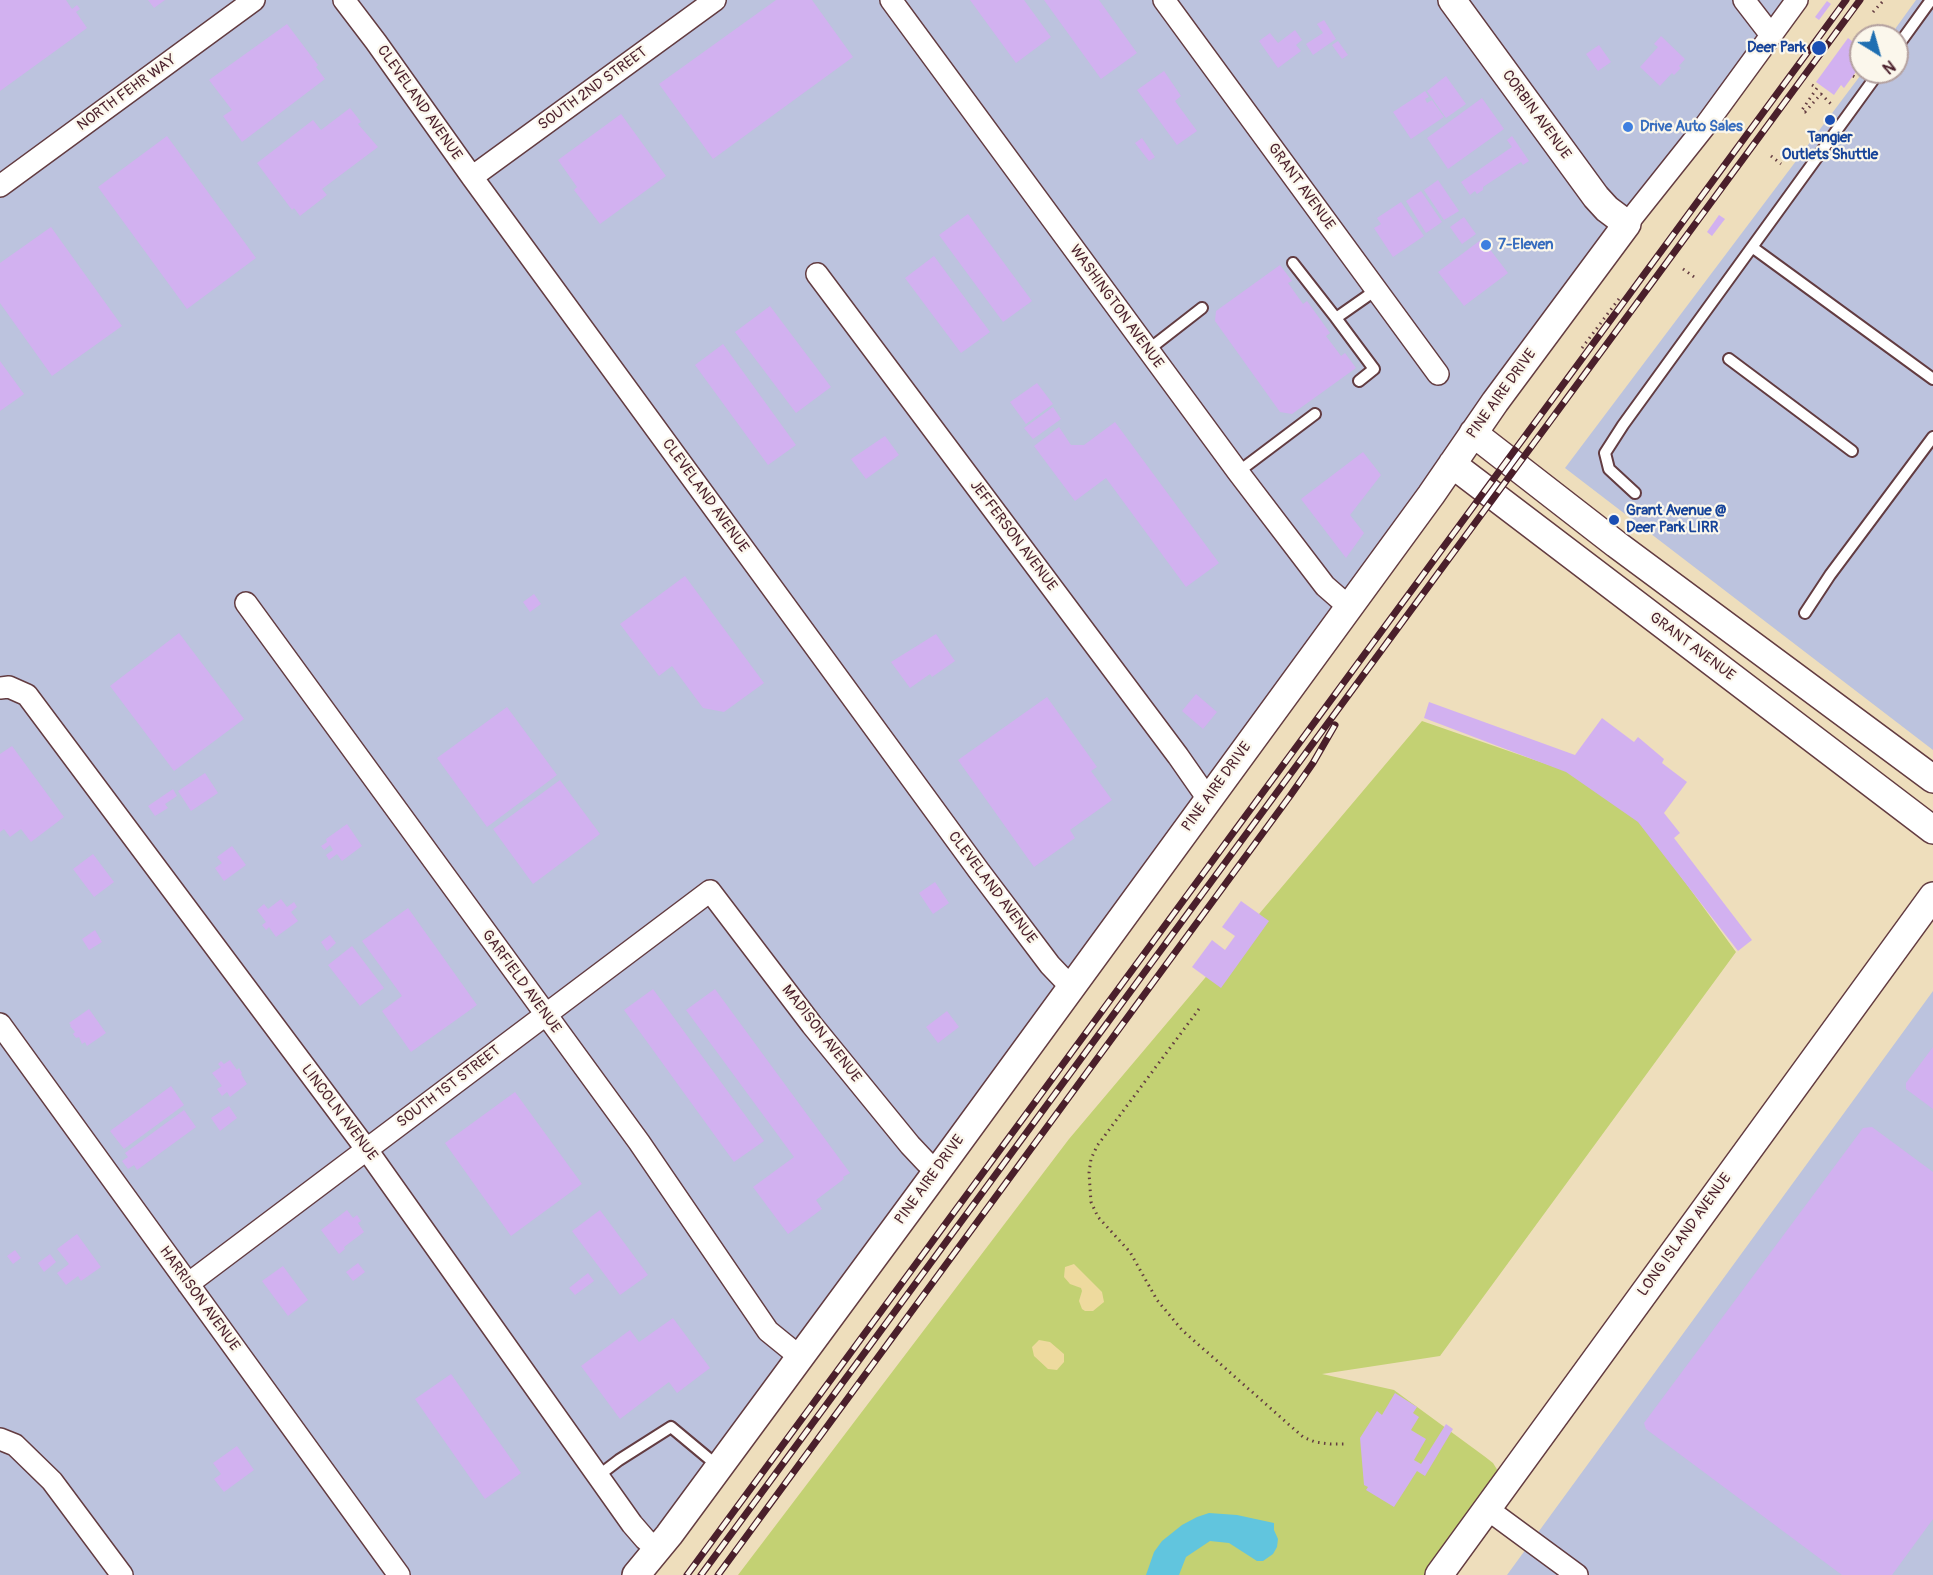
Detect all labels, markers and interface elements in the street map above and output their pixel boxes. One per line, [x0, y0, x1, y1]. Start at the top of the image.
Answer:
north arrow [1849, 24, 1909, 84]
place label: Deer Park [1747, 39, 1806, 57]
marker: Deer Park [1810, 39, 1828, 57]
street label: CLEVELAND AVENUE [373, 42, 465, 164]
street label: SOUTH 2ND STREET [535, 43, 651, 135]
street label: NORTH FEHR WAY [74, 51, 180, 135]
text: N [1878, 56, 1899, 78]
street label: CORBIN AVENUE [1498, 67, 1574, 163]
marker: Tangier Outlets Shuttle [1823, 113, 1837, 127]
place label: Drive Auto Sales [1640, 118, 1743, 136]
marker: Drive Auto Sales [1621, 120, 1635, 134]
place label: Tangier Outlets Shuttle [1782, 129, 1878, 164]
street label: GRANT AVENUE [1263, 140, 1339, 234]
place label: 7-Eleven [1498, 236, 1553, 254]
marker: 7-Eleven [1479, 238, 1493, 252]
street label: WASHINGTON AVENUE [1065, 242, 1167, 372]
street label: PINE AIRE DRIVE [1463, 346, 1541, 442]
street label: CLEVELAND AVENUE [658, 436, 752, 556]
street label: JEFFERSON AVENUE [966, 477, 1060, 595]
place label: Grant Avenue @ Deer Park LIRR [1626, 502, 1727, 537]
marker: Grant Avenue @ Deer Park LIRR [1607, 513, 1621, 527]
street label: GRANT AVENUE [1646, 609, 1738, 685]
street label: PINE AIRE DRIVE [1178, 739, 1256, 835]
street label: CLEVELAND AVENUE [944, 828, 1040, 948]
street label: GARFIELD AVENUE [477, 927, 565, 1037]
street label: MADISON AVENUE [777, 982, 865, 1086]
street label: SOUTH 1ST STREET [394, 1042, 504, 1132]
street label: LINCOLN AVENUE [297, 1061, 381, 1165]
street label: PINE AIRE DRIVE [891, 1132, 969, 1228]
street label: LONG ISLAND AVENUE [1634, 1170, 1736, 1300]
street label: HARRISON AVENUE [155, 1243, 243, 1355]

